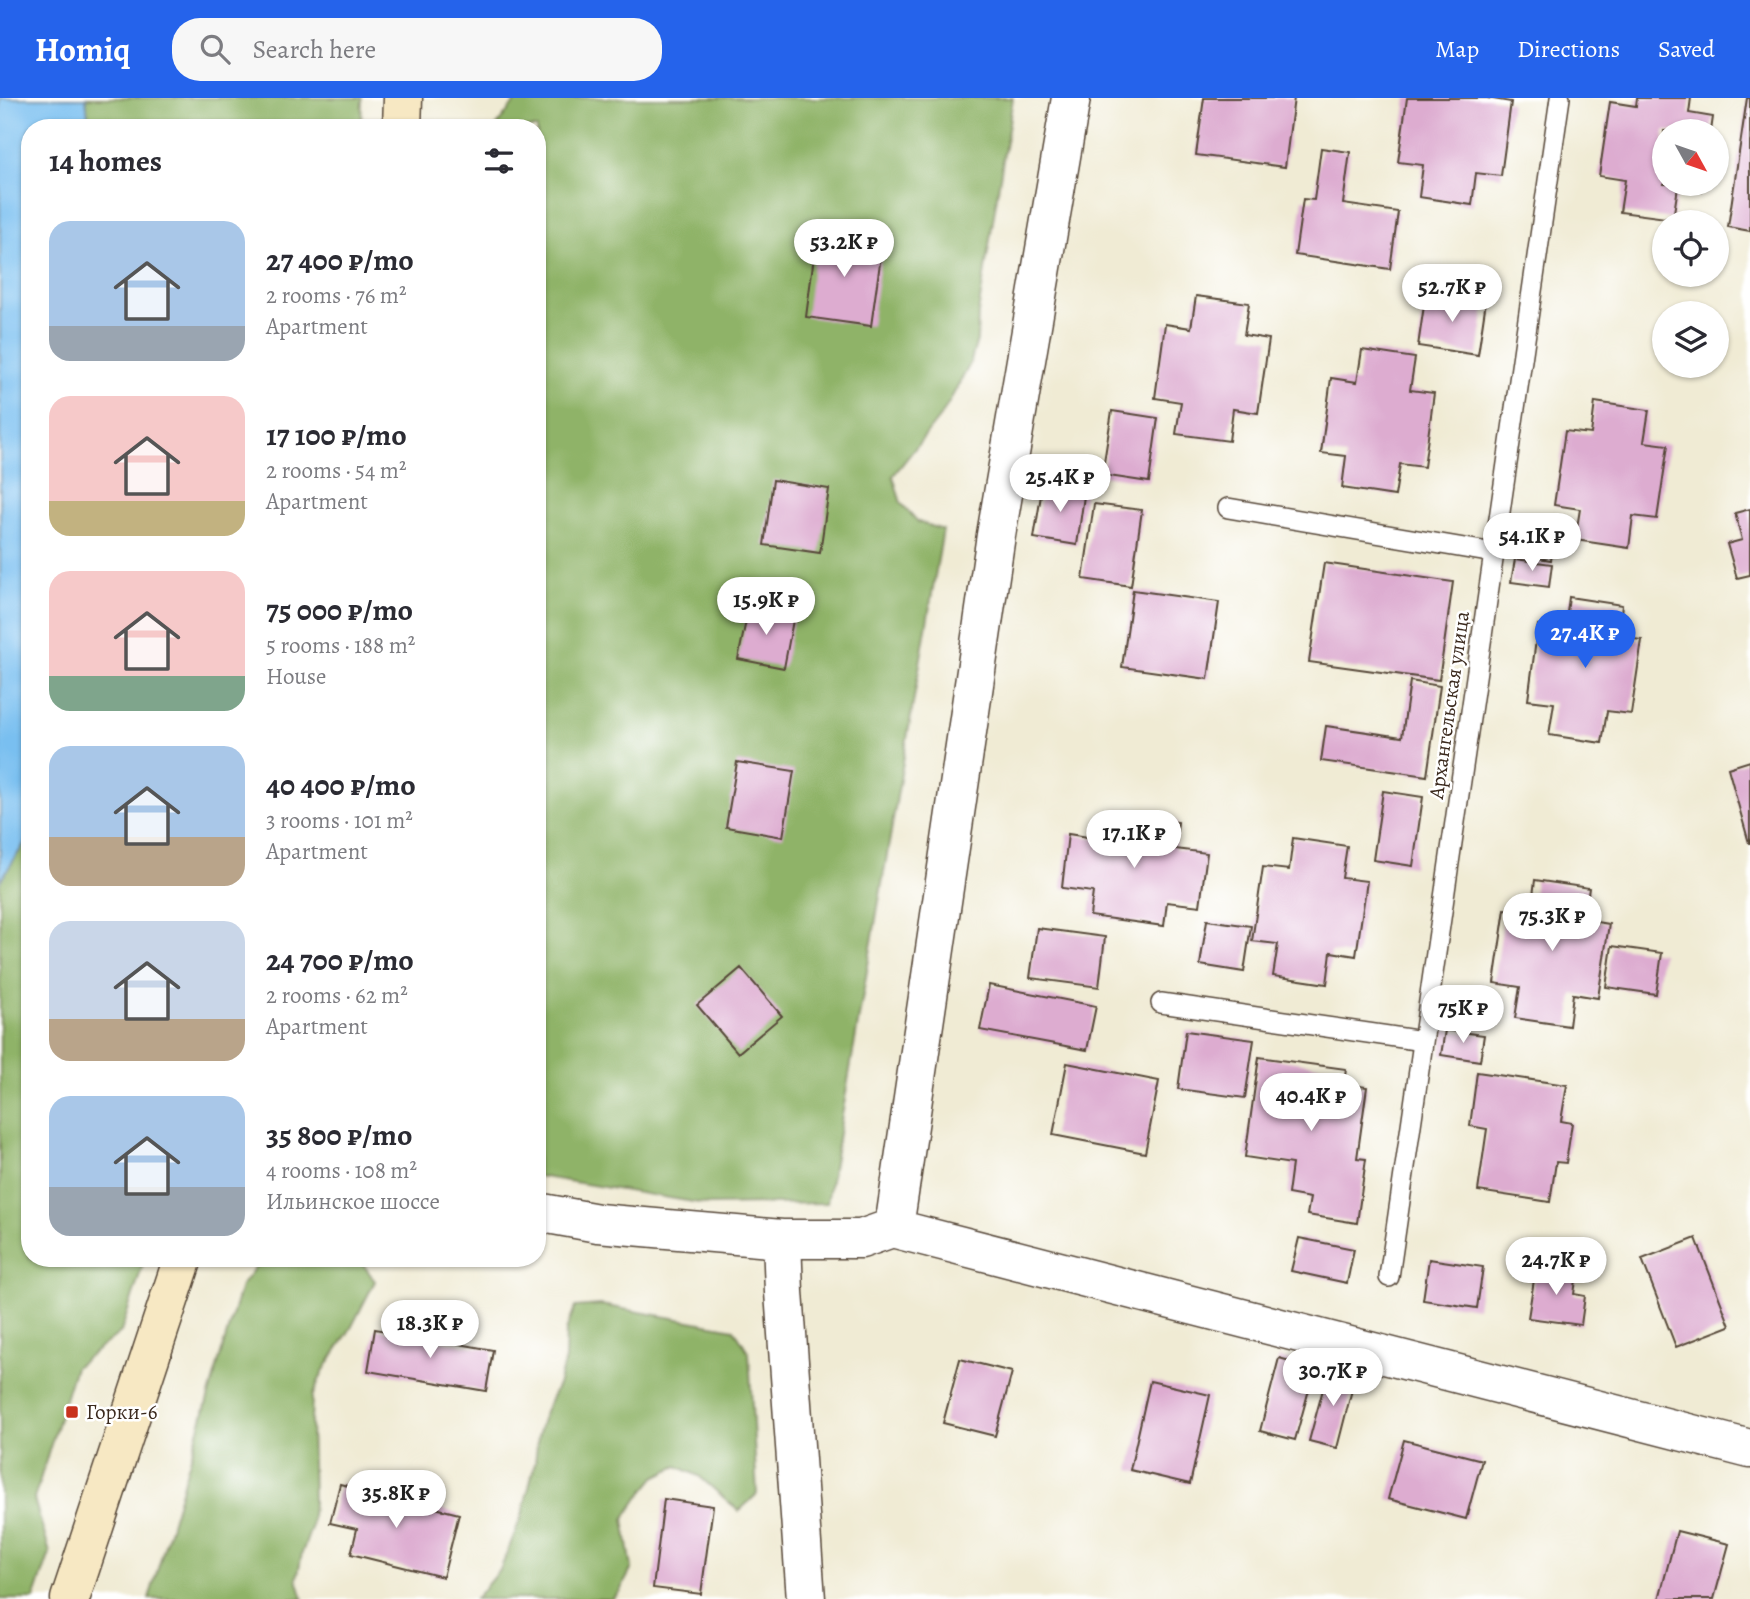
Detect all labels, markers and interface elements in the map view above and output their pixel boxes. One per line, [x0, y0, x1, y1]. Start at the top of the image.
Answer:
search box [172, 18, 662, 81]
text: Homiq [35, 27, 130, 72]
icon: search [196, 30, 234, 68]
text: Search here [252, 32, 376, 67]
text: Map [1435, 33, 1479, 65]
text: Directions [1517, 33, 1620, 65]
text: Saved [1658, 33, 1715, 65]
north arrow [1652, 119, 1729, 196]
map controls [1652, 119, 1729, 378]
text: 14 homes [49, 141, 162, 181]
icon: filters [480, 142, 518, 180]
button: locate [1652, 210, 1729, 287]
pin: 53.2K ₽ [779, 220, 909, 279]
text: 53.2K ₽ [810, 226, 878, 257]
text: 27 400 ₽/mo [266, 240, 414, 280]
icon: home [105, 249, 189, 333]
pin: 52.7K ₽ [1387, 264, 1517, 324]
text: 52.7K ₽ [1418, 271, 1486, 302]
text: 2 rooms · 76 m² [266, 280, 407, 311]
button: layers [1652, 301, 1729, 378]
text: Apartment [266, 311, 368, 342]
text: 17 100 ₽/mo [266, 415, 407, 455]
icon: home [105, 424, 189, 508]
pin: 25.4K ₽ [995, 454, 1125, 514]
text: 2 rooms · 54 m² [266, 455, 407, 486]
text: 25.4K ₽ [1026, 461, 1094, 492]
text: Apartment [266, 486, 368, 517]
pin: 54.1K ₽ [1467, 514, 1597, 573]
text: 54.1K ₽ [1499, 520, 1565, 551]
pin: 15.9K ₽ [701, 578, 831, 637]
text: 15.9K ₽ [733, 584, 799, 615]
text: 75 000 ₽/mo [266, 590, 413, 630]
icon: home [105, 599, 189, 683]
street label: Архангельская улица [1422, 609, 1476, 802]
pin: 27.4K ₽ [1520, 610, 1650, 670]
text: 27.4K ₽ [1551, 617, 1619, 648]
text: 5 rooms · 188 m² [266, 630, 415, 661]
text: House [266, 661, 326, 692]
text: 40 400 ₽/mo [266, 765, 416, 805]
icon: home [105, 774, 189, 858]
text: 3 rooms · 101 m² [266, 805, 413, 836]
pin: 17.1K ₽ [1069, 810, 1199, 870]
text: 17.1K ₽ [1102, 817, 1166, 848]
text: Apartment [266, 836, 368, 867]
pin: 75.3K ₽ [1487, 894, 1617, 953]
text: 75.3K ₽ [1519, 900, 1585, 931]
text: 24 700 ₽/mo [266, 940, 414, 980]
icon: home [105, 949, 189, 1033]
text: 2 rooms · 62 m² [266, 980, 408, 1011]
pin: 75K ₽ [1414, 986, 1512, 1045]
text: 75K ₽ [1438, 992, 1488, 1023]
text: Apartment [266, 1011, 368, 1042]
pin: 40.4K ₽ [1246, 1074, 1376, 1133]
text: 40.4K ₽ [1276, 1080, 1346, 1111]
text: 35 800 ₽/mo [266, 1115, 412, 1155]
icon: home [105, 1124, 189, 1208]
text: 4 rooms · 108 m² [266, 1155, 417, 1186]
text: Ильинское шоссе [266, 1186, 440, 1217]
pin: 24.7K ₽ [1491, 1238, 1621, 1297]
text: 24.7K ₽ [1522, 1244, 1590, 1275]
pin: 18.3K ₽ [365, 1300, 495, 1360]
text: 18.3K ₽ [397, 1307, 463, 1338]
pin: 30.7K ₽ [1268, 1348, 1398, 1408]
text: 30.7K ₽ [1299, 1355, 1367, 1386]
place label: Горки-6 [86, 1398, 158, 1426]
marker: Горки-6 [64, 1404, 80, 1420]
pin: 35.8K ₽ [331, 1470, 461, 1530]
text: 35.8K ₽ [362, 1477, 430, 1508]

